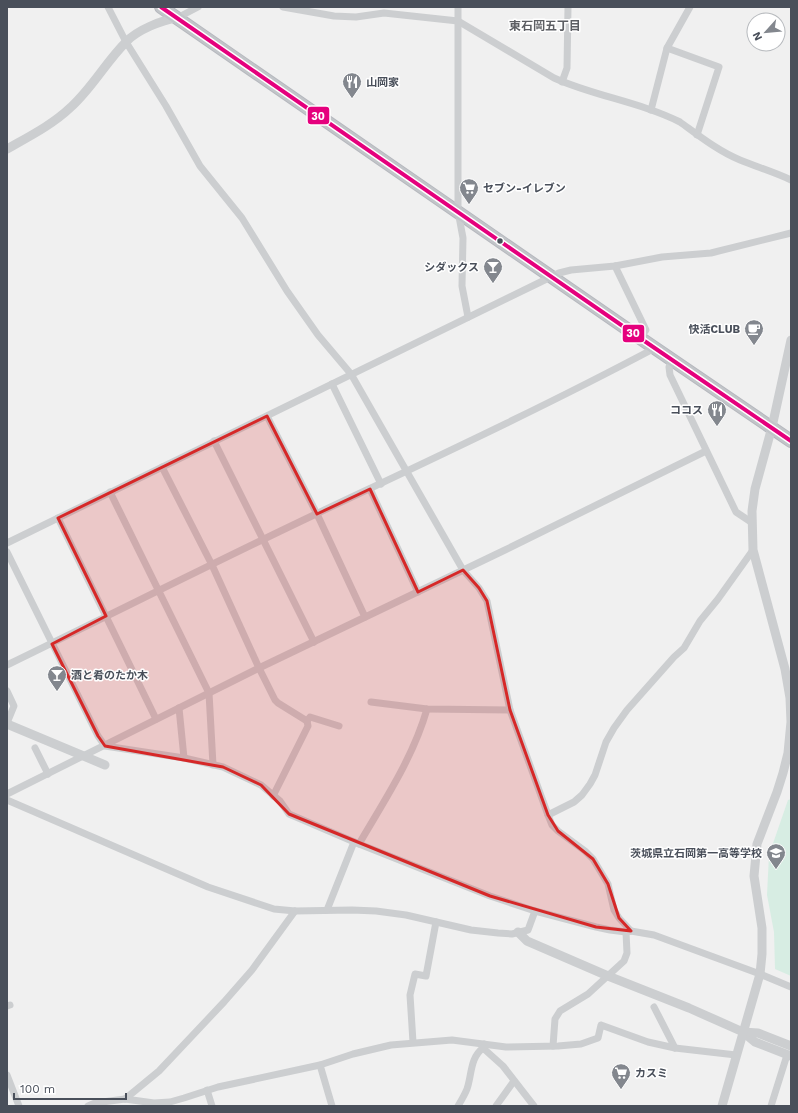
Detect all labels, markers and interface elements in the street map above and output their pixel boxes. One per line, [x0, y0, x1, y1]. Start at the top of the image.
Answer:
north arrow [746, 12, 786, 52]
district label: 東石岡五丁目 [509, 19, 581, 33]
text: N [750, 30, 765, 43]
restaurant icon: 山岡家 [341, 71, 363, 99]
place label: 山岡家 [366, 76, 399, 89]
line badge: 30 [307, 106, 330, 125]
text: 30 [311, 110, 325, 123]
supermarket icon: セブン-イレブン [458, 177, 480, 205]
place label: セブン-イレブン [483, 182, 566, 195]
unlabelled marker [495, 236, 505, 246]
bar icon: シダックス [482, 256, 504, 284]
place label: シダックス [424, 261, 479, 274]
cafe icon: 快活CLUB [743, 318, 765, 346]
place label: 快活CLUB [689, 323, 740, 336]
line badge: 30 [622, 324, 645, 343]
text: 30 [626, 327, 640, 340]
restaurant icon: ココス [706, 399, 728, 427]
place label: ココス [670, 404, 703, 417]
bar icon: 酒と肴のたか木 [46, 664, 68, 692]
place label: 酒と肴のたか木 [71, 669, 148, 682]
school or university icon: 茨城県立石岡第一高等学校 [765, 842, 787, 870]
place label: 茨城県立石岡第一高等学校 [630, 847, 762, 860]
supermarket icon: カスミ [610, 1062, 632, 1090]
place label: カスミ [635, 1067, 668, 1080]
scale bar [14, 1075, 126, 1101]
text: 100 m [20, 1082, 55, 1096]

